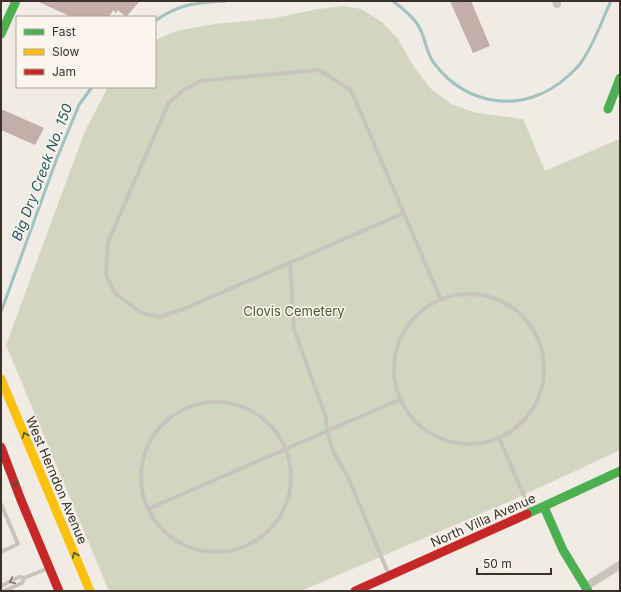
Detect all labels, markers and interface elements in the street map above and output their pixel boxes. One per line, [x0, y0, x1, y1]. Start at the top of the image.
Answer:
legend [16, 16, 156, 88]
text: Fast [52, 24, 76, 39]
text: Slow [52, 44, 80, 59]
text: Jam [52, 64, 76, 79]
water label: Big Dry Creek No. 150 [8, 101, 76, 243]
park label: Clovis Cemetery [243, 303, 345, 319]
street label: West Herndon Avenue [23, 414, 91, 546]
one-way arrow [21, 432, 29, 439]
one-way arrow [10, 480, 18, 487]
street label: North Villa Avenue [428, 490, 538, 550]
scale bar [477, 550, 551, 576]
one-way arrow [71, 552, 79, 559]
text: 50 m [483, 556, 512, 571]
one-way arrow [9, 576, 16, 584]

